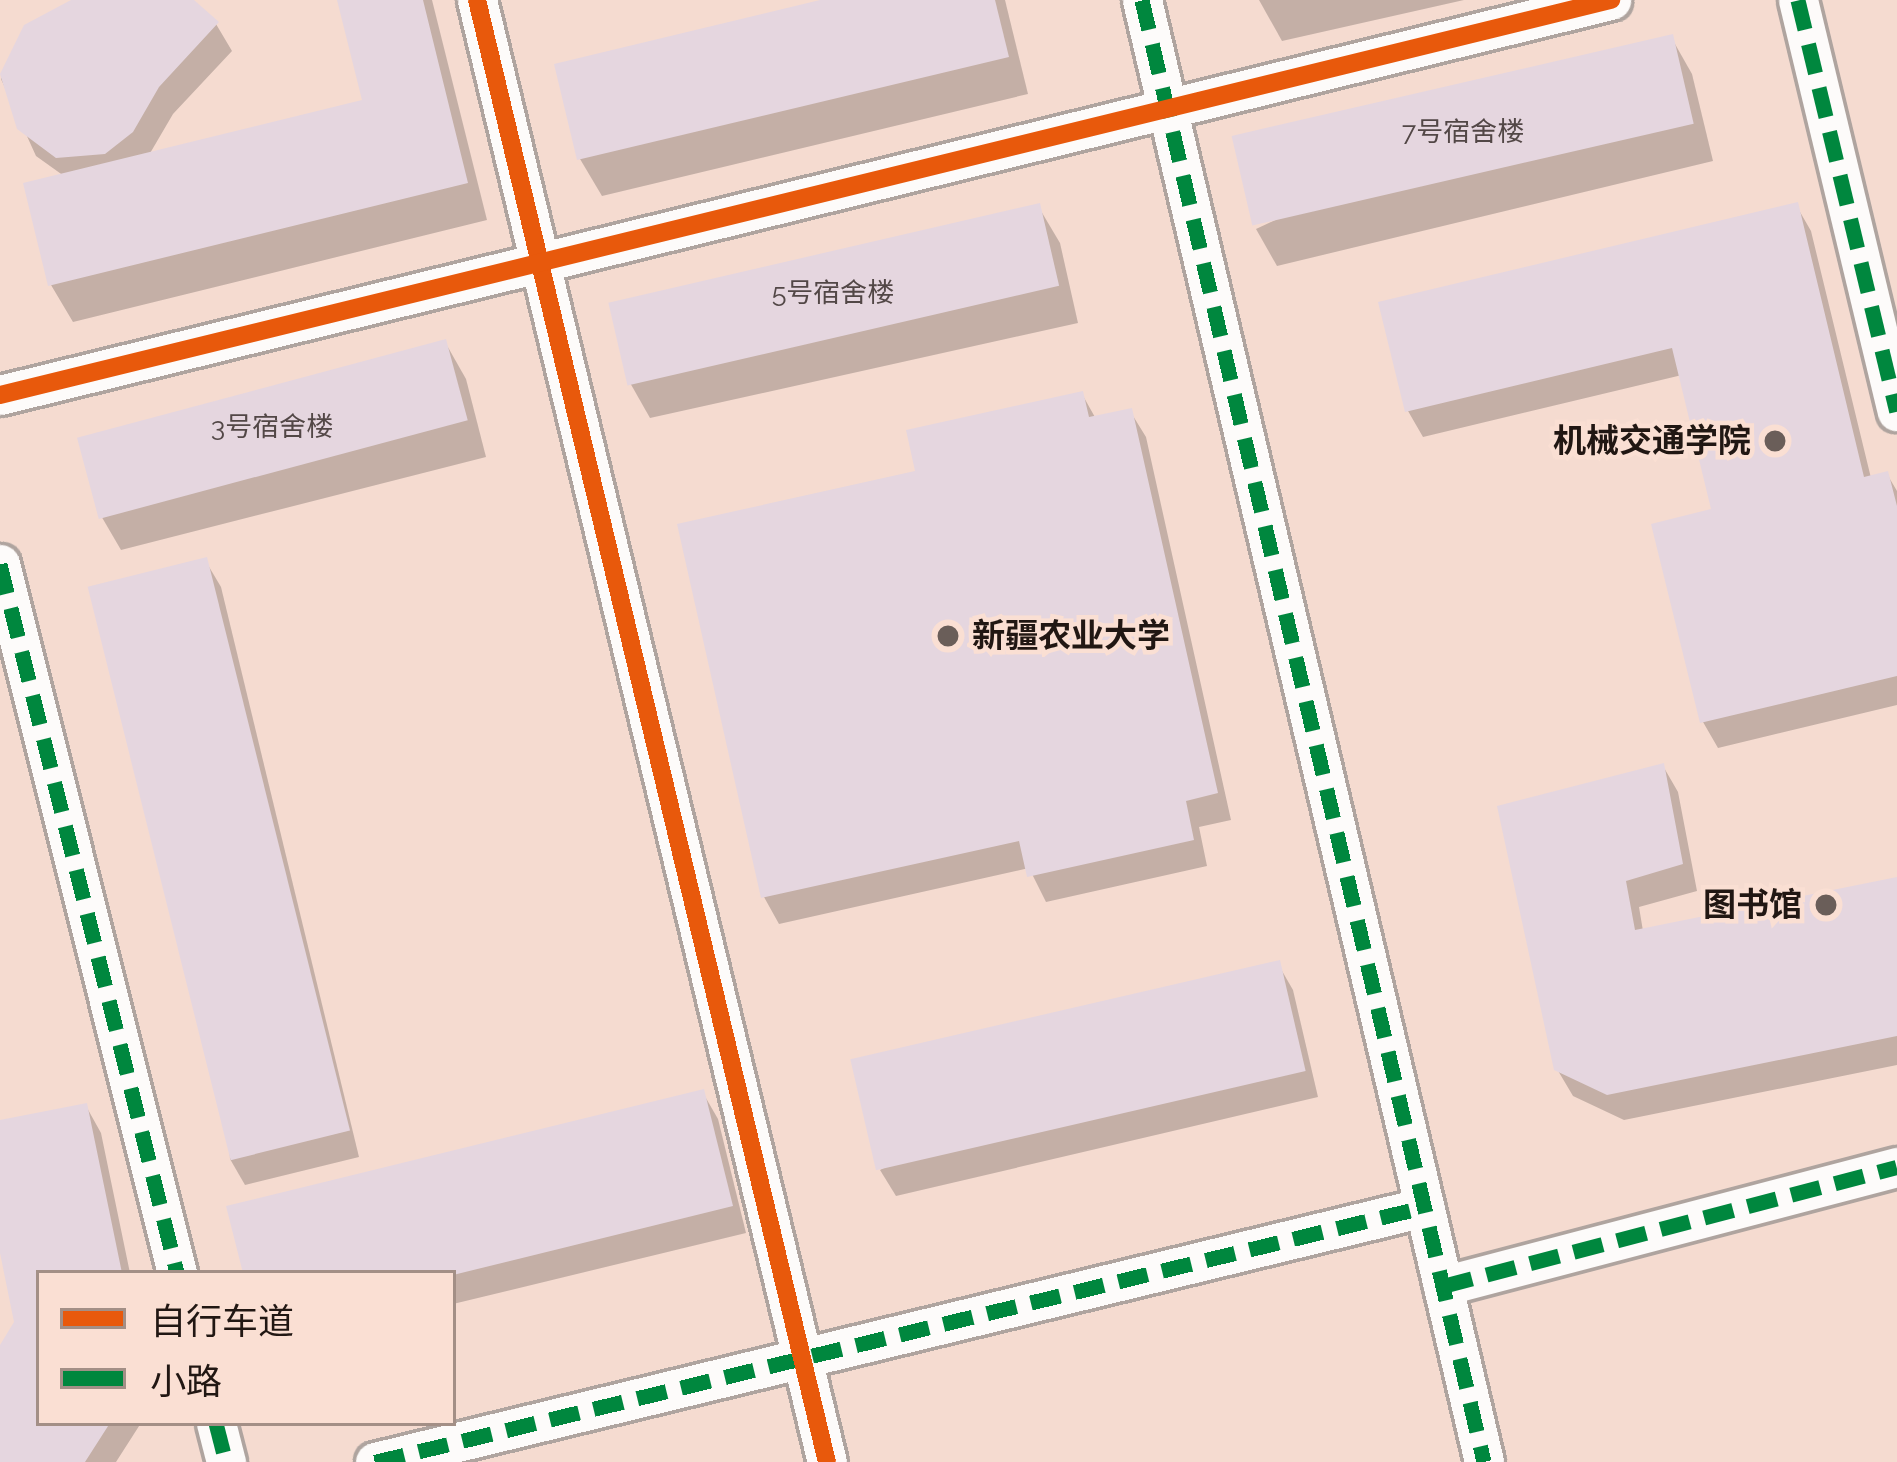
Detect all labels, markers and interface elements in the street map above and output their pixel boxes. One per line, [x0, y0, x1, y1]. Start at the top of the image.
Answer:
house number: 7号宿舍楼 [1402, 116, 1524, 148]
house number: 5号宿舍楼 [772, 277, 894, 309]
house number: 3号宿舍楼 [211, 411, 333, 443]
place label: 机械交通学院 [1553, 421, 1751, 461]
marker: 机械交通学院 [1762, 428, 1788, 454]
place label: 新疆农业大学 [972, 616, 1170, 656]
marker: 新疆农业大学 [935, 623, 961, 649]
place label: 图书馆 [1703, 885, 1802, 925]
marker: 图书馆 [1813, 892, 1839, 918]
legend [36, 1270, 456, 1426]
text: 自行车道 [150, 1300, 294, 1342]
text: 小路 [150, 1360, 222, 1402]

